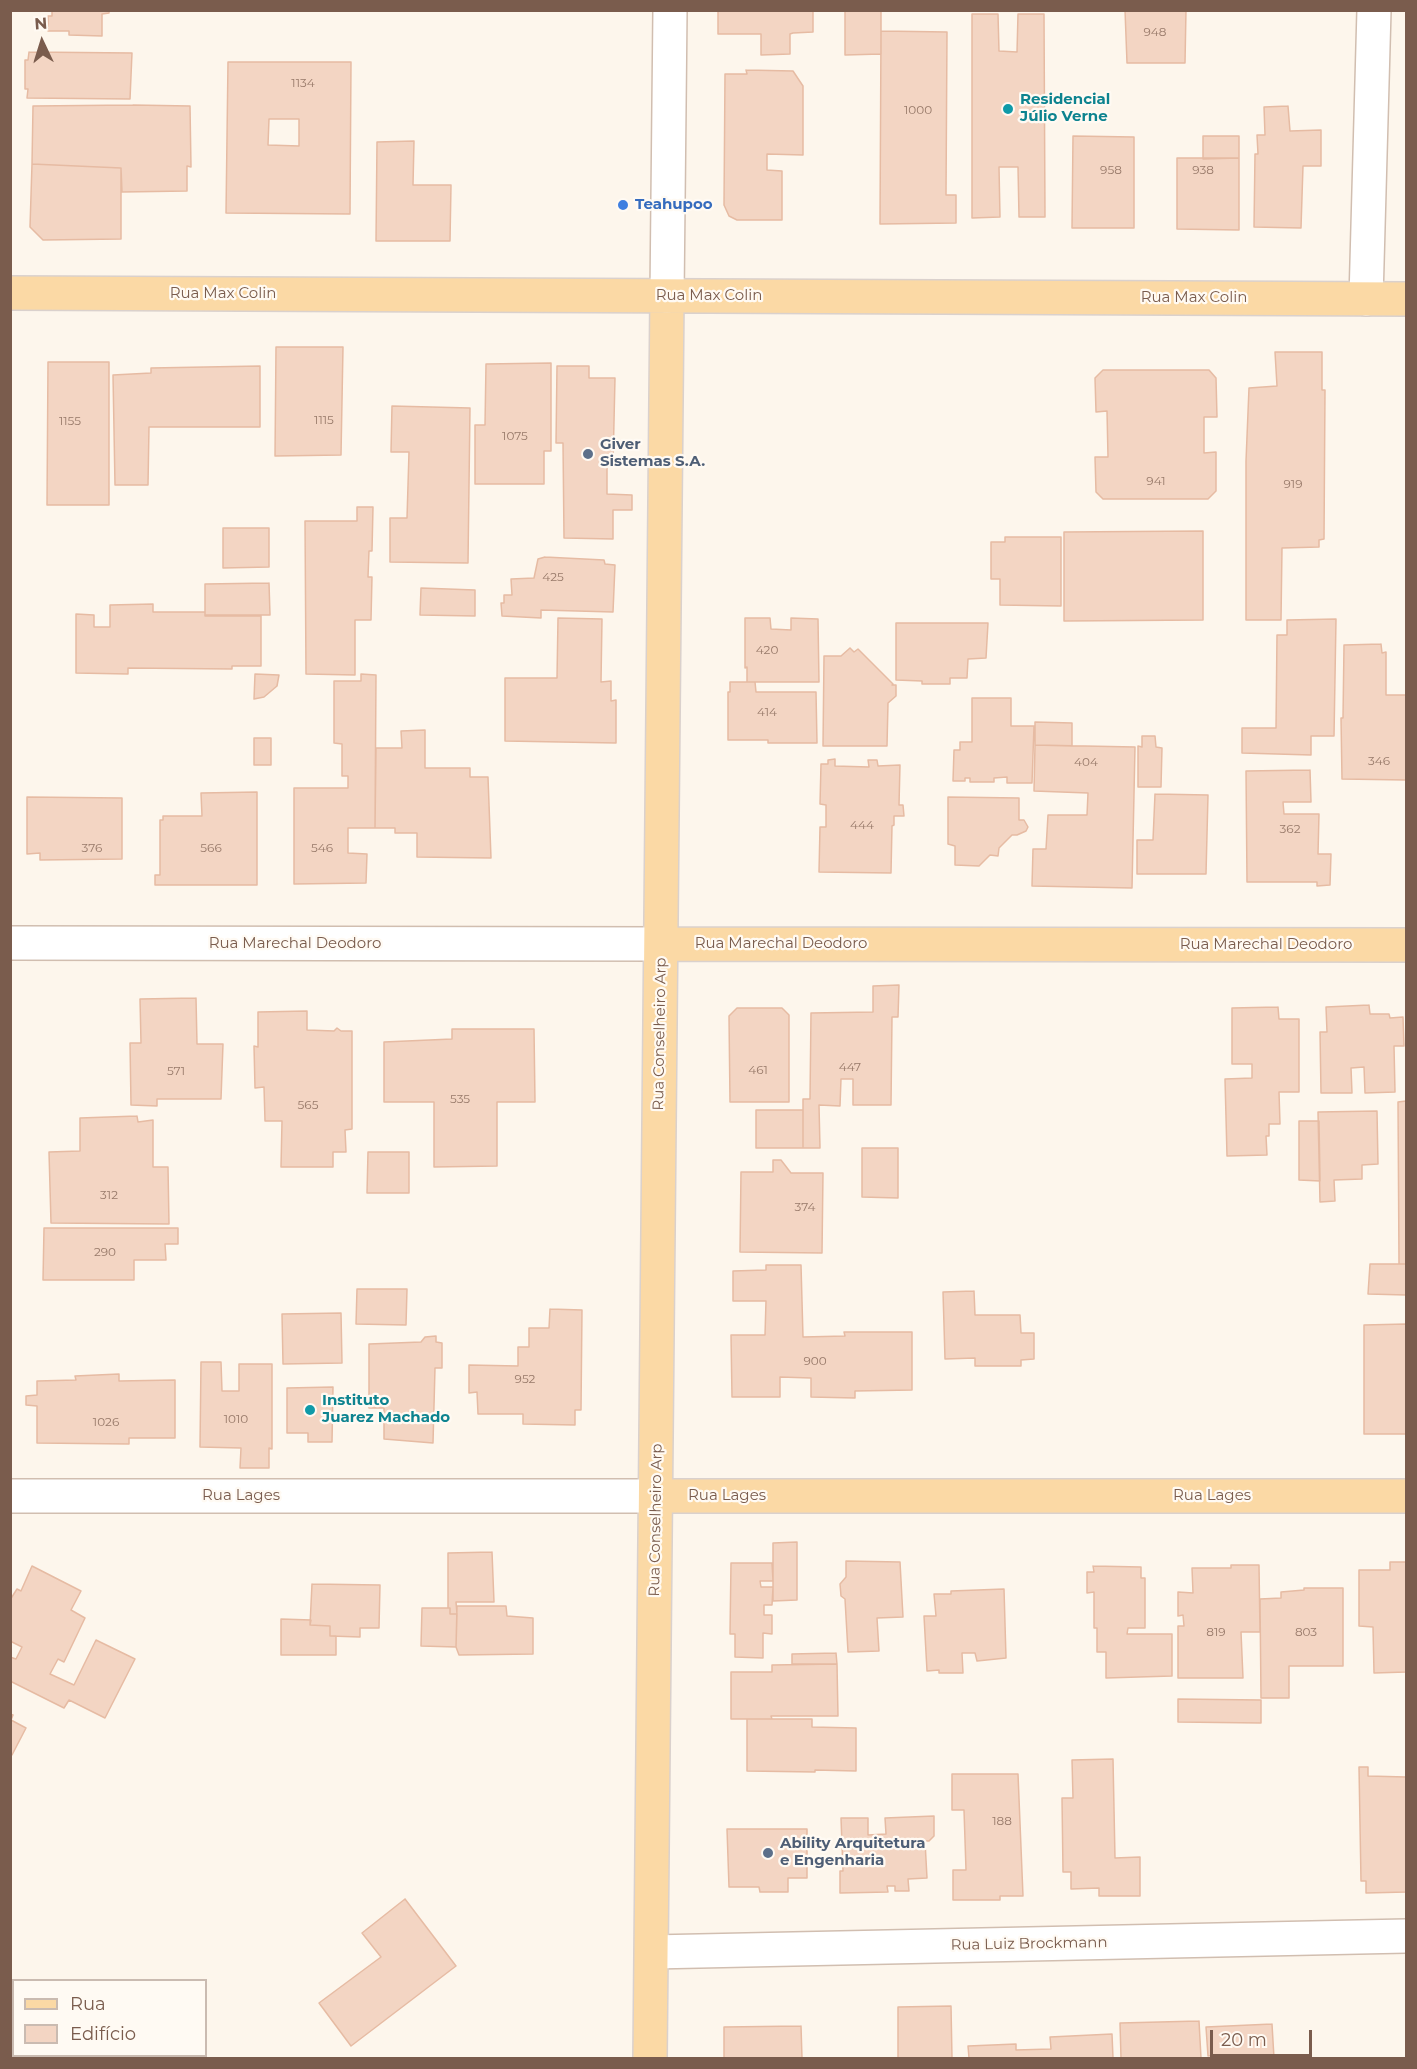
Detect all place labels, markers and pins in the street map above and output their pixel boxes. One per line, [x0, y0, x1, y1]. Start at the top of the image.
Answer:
place label: Residencial Júlio Verne [1020, 91, 1110, 126]
marker: Residencial Júlio Verne [1001, 102, 1015, 116]
place label: Teahupoo [635, 196, 713, 214]
marker: Teahupoo [616, 198, 630, 212]
place label: Giver Sistemas S.A. [600, 436, 705, 471]
marker: Giver Sistemas S.A. [581, 447, 595, 461]
place label: Instituto Juarez Machado [322, 1392, 450, 1427]
marker: Instituto Juarez Machado [303, 1403, 317, 1417]
place label: Ability Arquitetura e Engenharia [780, 1835, 925, 1870]
marker: Ability Arquitetura e Engenharia [761, 1846, 775, 1860]

